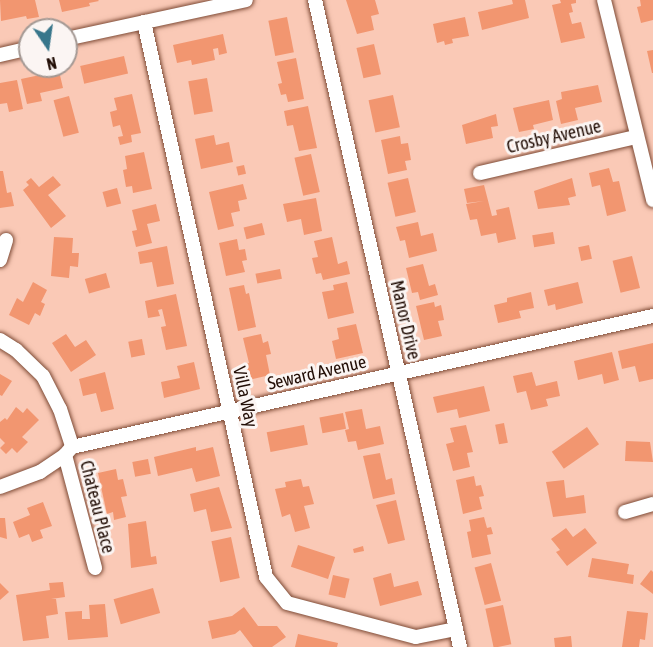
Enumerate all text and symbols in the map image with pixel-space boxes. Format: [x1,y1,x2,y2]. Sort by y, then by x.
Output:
north arrow [18,18,78,78]
text: N [45,54,58,73]
street label: Crosby Avenue [505,116,603,158]
street label: Manor Drive [385,278,425,362]
street label: Seward Avenue [266,351,368,395]
street label: Villa Way [228,365,262,429]
street label: Chateau Place [75,458,119,556]

